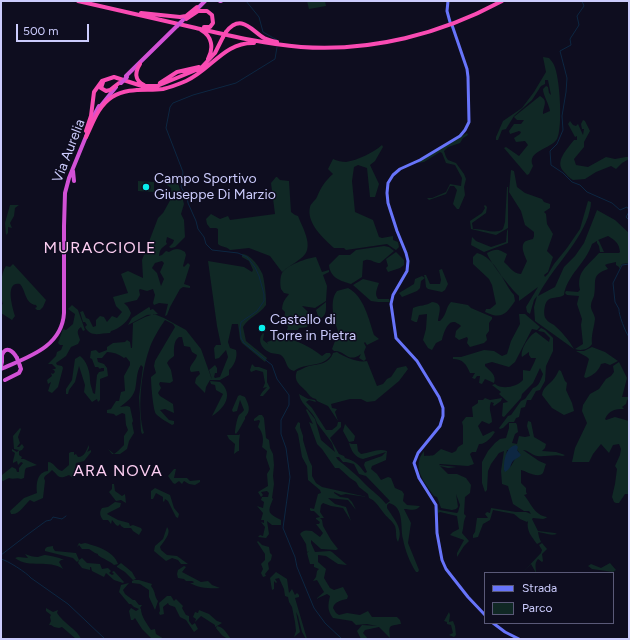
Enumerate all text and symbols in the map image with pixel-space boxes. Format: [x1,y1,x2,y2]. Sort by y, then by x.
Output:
scale bar [18,16,91,42]
text: 500 m [23,24,58,38]
street label: Via Aurelia [49,117,89,185]
place label: Campo Sportivo Giuseppe Di Marzio [154,171,276,204]
marker: Campo Sportivo Giuseppe Di Marzio [141,182,151,192]
district label: MURACCIOLE [44,238,156,258]
place label: Castello di Torre in Pietra [270,312,356,344]
marker: Castello di Torre in Pietra [257,323,267,333]
district label: ARA NOVA [73,461,163,481]
legend [484,572,614,624]
text: Strada [522,581,557,595]
text: Parco [522,601,552,615]

